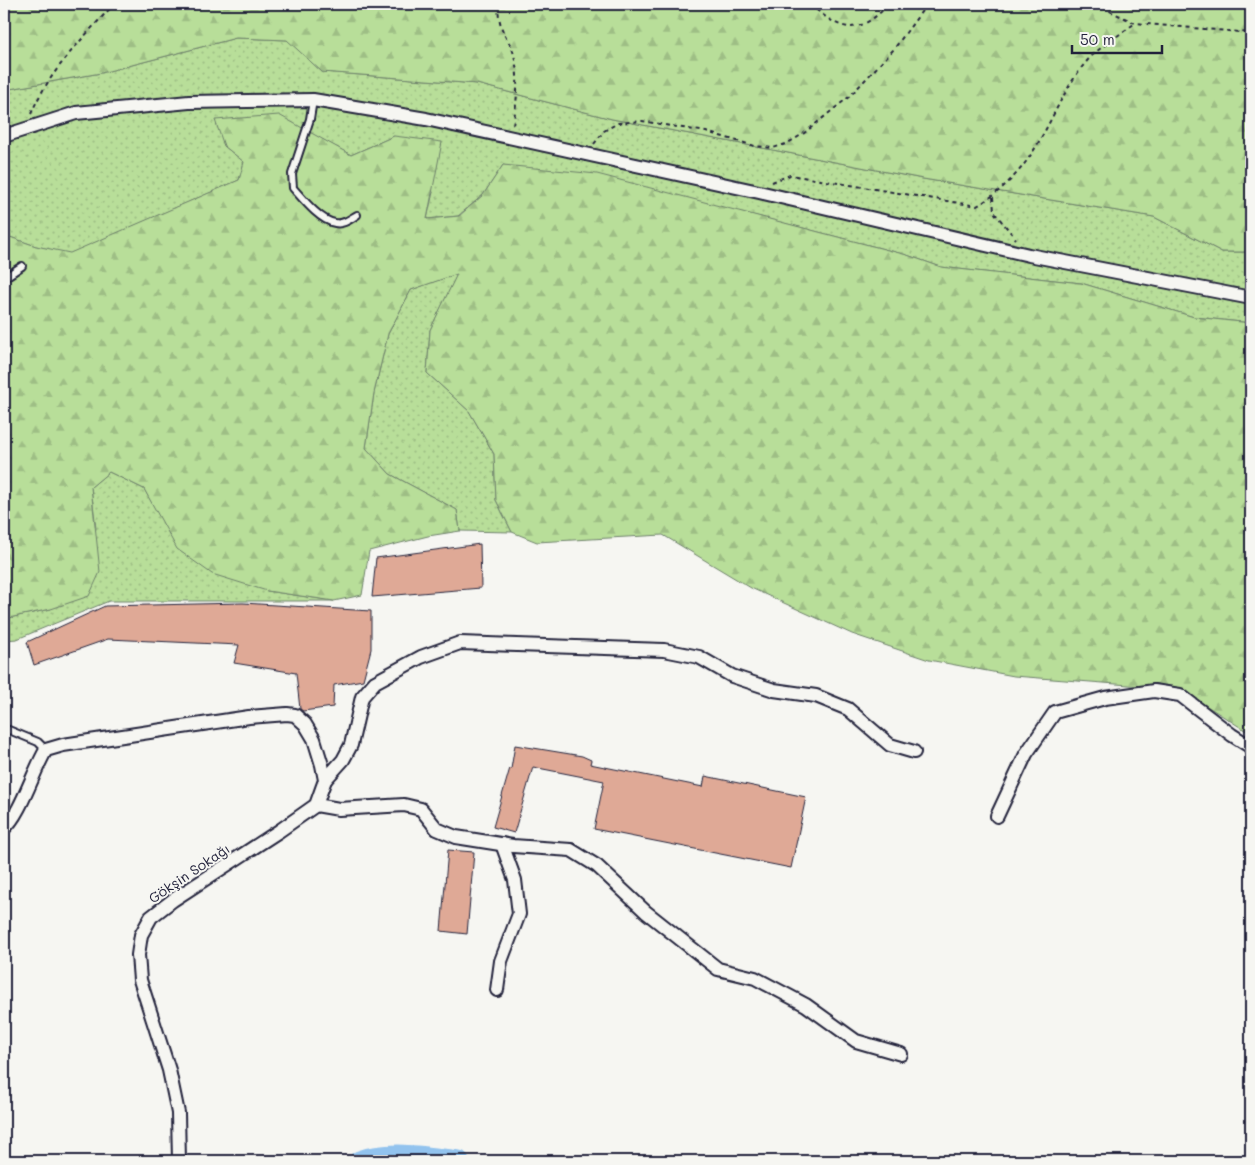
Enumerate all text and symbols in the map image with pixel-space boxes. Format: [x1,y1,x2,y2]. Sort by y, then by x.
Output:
scale bar [1072,22,1162,54]
text: 50 m [1080,29,1115,49]
street label: Gökşin Sokağı [145,839,233,907]

